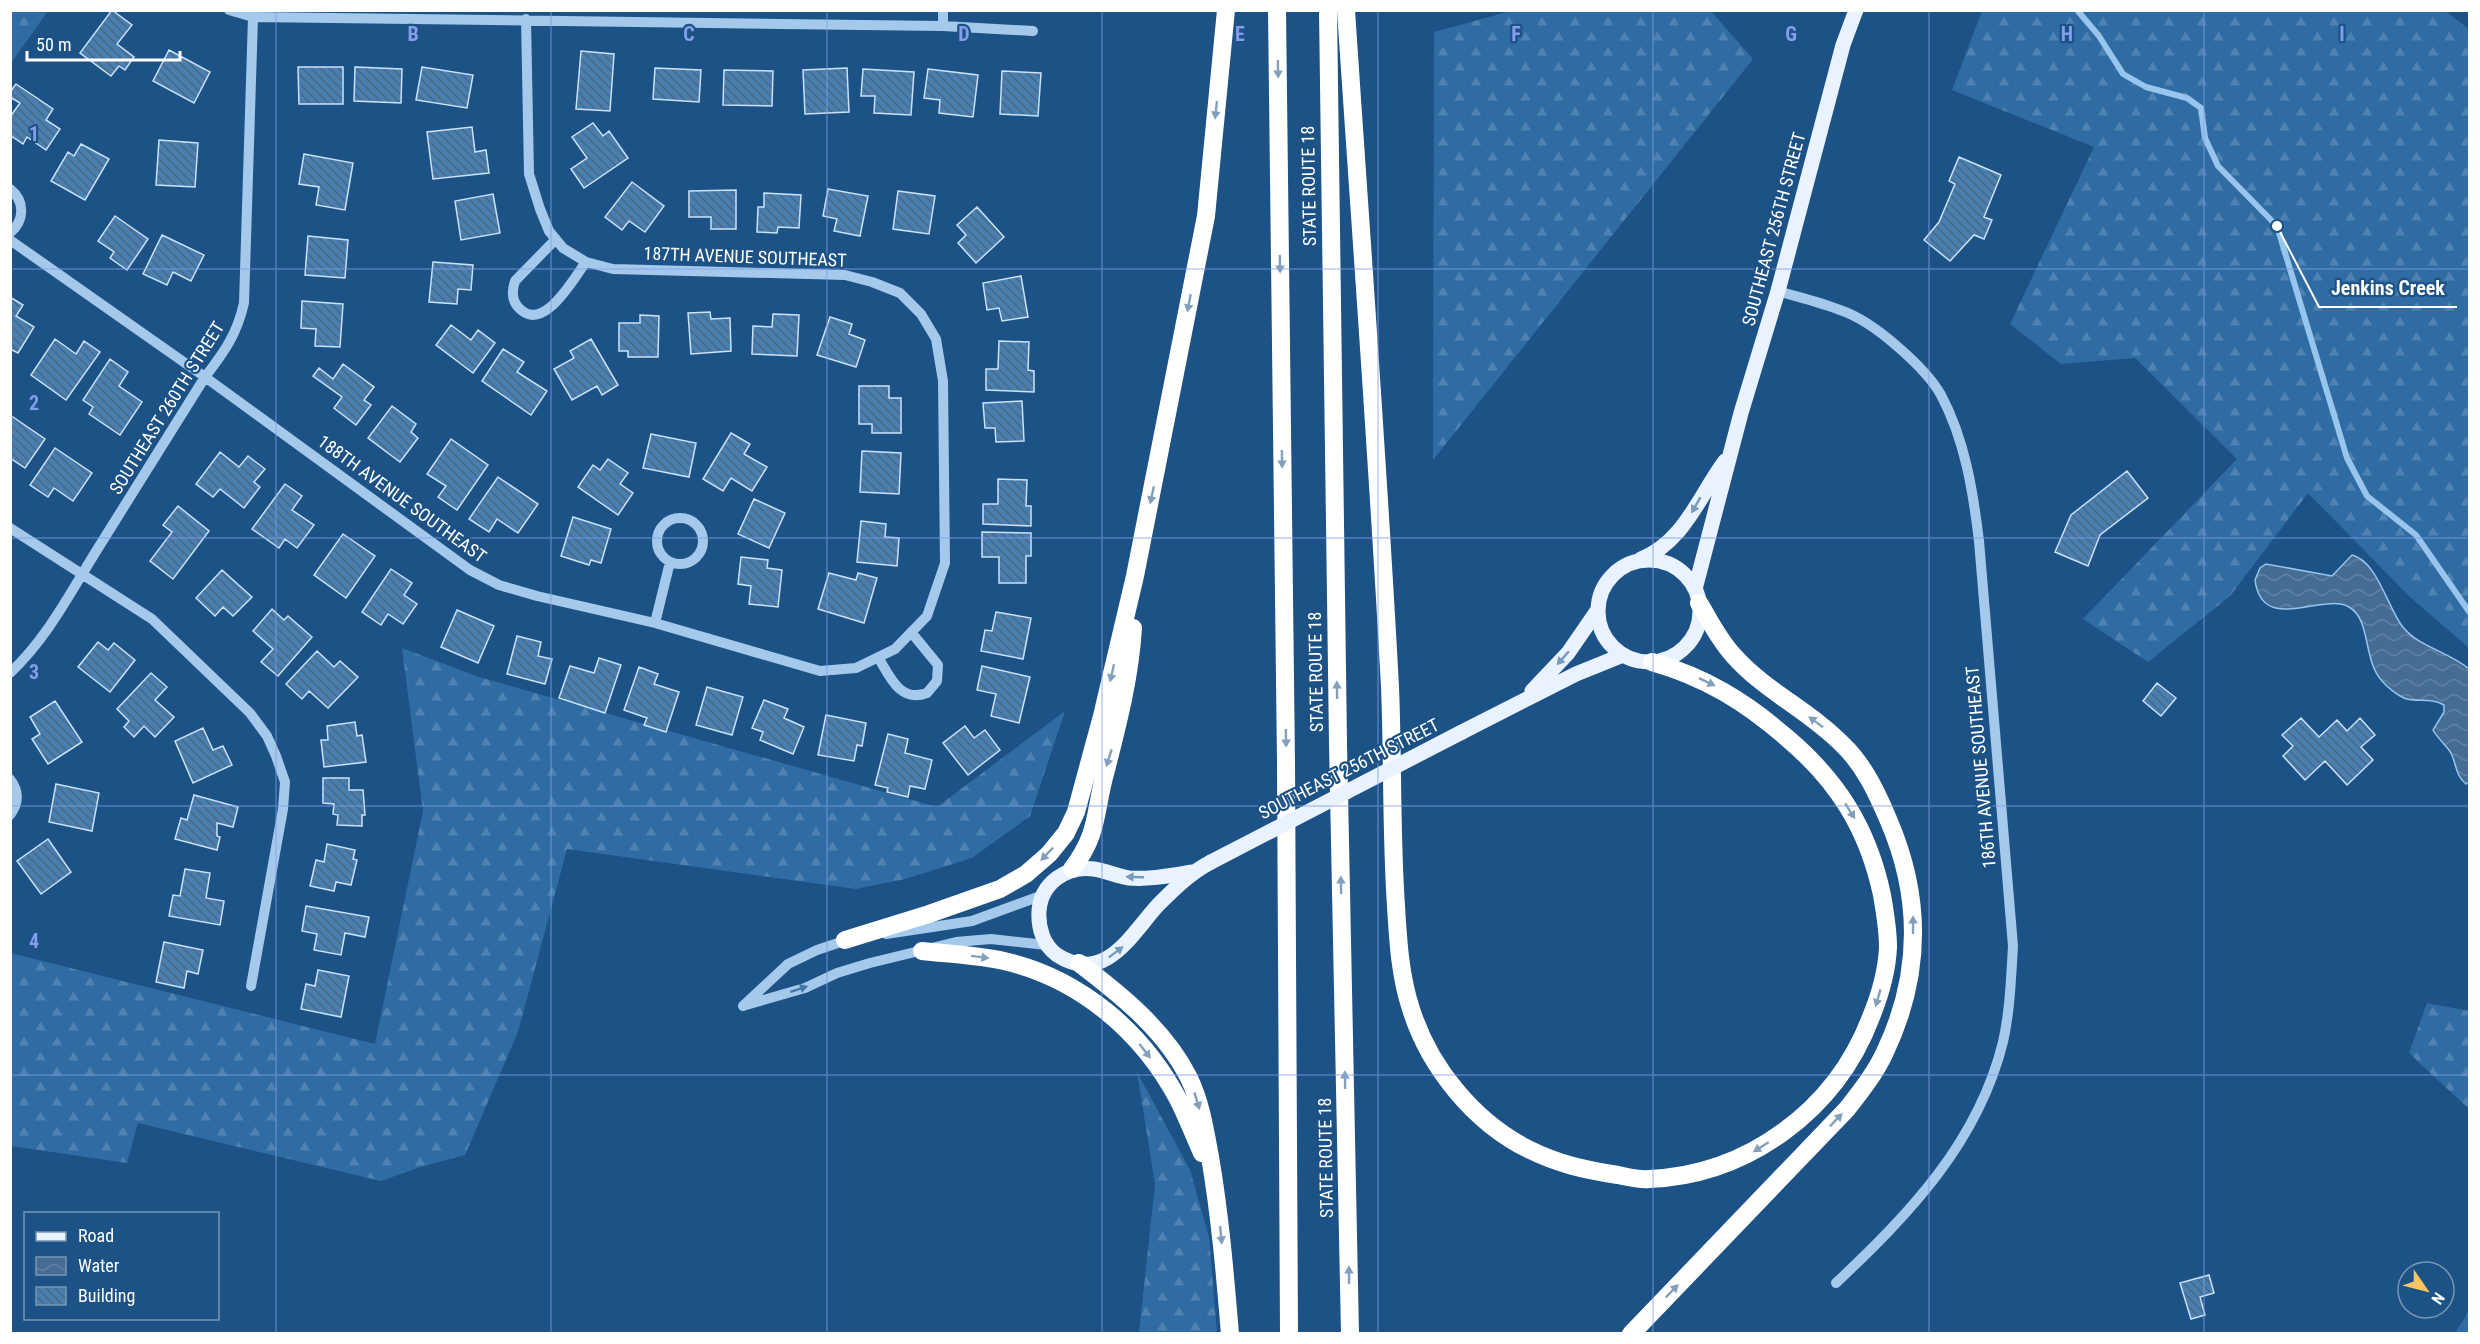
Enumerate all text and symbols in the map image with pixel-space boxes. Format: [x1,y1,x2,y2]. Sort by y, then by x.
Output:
text: B [407,22,419,46]
text: C [683,22,695,46]
text: D [958,22,970,46]
text: E [1235,22,1245,46]
text: F [1511,22,1521,46]
text: G [1785,22,1797,46]
text: H [2061,22,2073,46]
text: I [2339,22,2345,46]
scale bar [27,24,180,62]
text: 50 m [36,34,71,55]
one-way arrow [1273,59,1282,78]
one-way arrow [1211,101,1221,120]
text: 1 [29,122,39,146]
street label: STATE ROUTE 18 [1297,126,1320,246]
street label: SOUTHEAST 256TH STREET [1738,130,1809,328]
street label: 187TH AVENUE SOUTHEAST [643,242,847,271]
one-way arrow [1275,254,1285,273]
callout: Jenkins Creek [2319,269,2457,307]
text: Jenkins Creek [2331,276,2445,300]
one-way arrow [1184,294,1193,313]
street label: SOUTHEAST 260TH STREET [105,318,228,498]
text: 2 [29,391,39,415]
street label: 188TH AVENUE SOUTHEAST [314,430,491,567]
one-way arrow [1277,449,1287,468]
one-way arrow [1147,486,1156,505]
one-way arrow [1691,497,1701,514]
street label: STATE ROUTE 18 [1304,612,1327,732]
one-way arrow [1557,650,1570,665]
text: 3 [29,660,39,684]
one-way arrow [1107,664,1117,683]
street label: 186TH AVENUE SOUTHEAST [1961,665,2000,869]
one-way arrow [1699,677,1716,686]
one-way arrow [1332,681,1342,700]
street label: SOUTHEAST 256TH STREET [1255,714,1442,823]
one-way arrow [1808,715,1824,728]
one-way arrow [1281,728,1291,747]
one-way arrow [1104,749,1113,767]
one-way arrow [1845,802,1856,819]
one-way arrow [1041,847,1055,861]
one-way arrow [1125,872,1144,882]
one-way arrow [1336,876,1345,895]
one-way arrow [1908,915,1918,934]
text: 4 [29,929,39,953]
one-way arrow [1108,947,1123,959]
one-way arrow [971,953,990,962]
one-way arrow [790,984,808,993]
one-way arrow [1873,989,1882,1007]
one-way arrow [1139,1043,1152,1059]
one-way arrow [1340,1071,1350,1090]
one-way arrow [1193,1092,1202,1110]
street label: STATE ROUTE 18 [1314,1098,1337,1218]
one-way arrow [1828,1114,1842,1128]
one-way arrow [1753,1142,1769,1153]
legend [24,1212,219,1320]
text: Road [78,1225,114,1246]
one-way arrow [1216,1225,1226,1244]
text: Water [78,1255,120,1276]
north arrow [2396,1260,2456,1320]
one-way arrow [1344,1266,1354,1285]
one-way arrow [1664,1284,1678,1298]
text: Building [78,1285,135,1306]
text: N [2427,1289,2448,1308]

